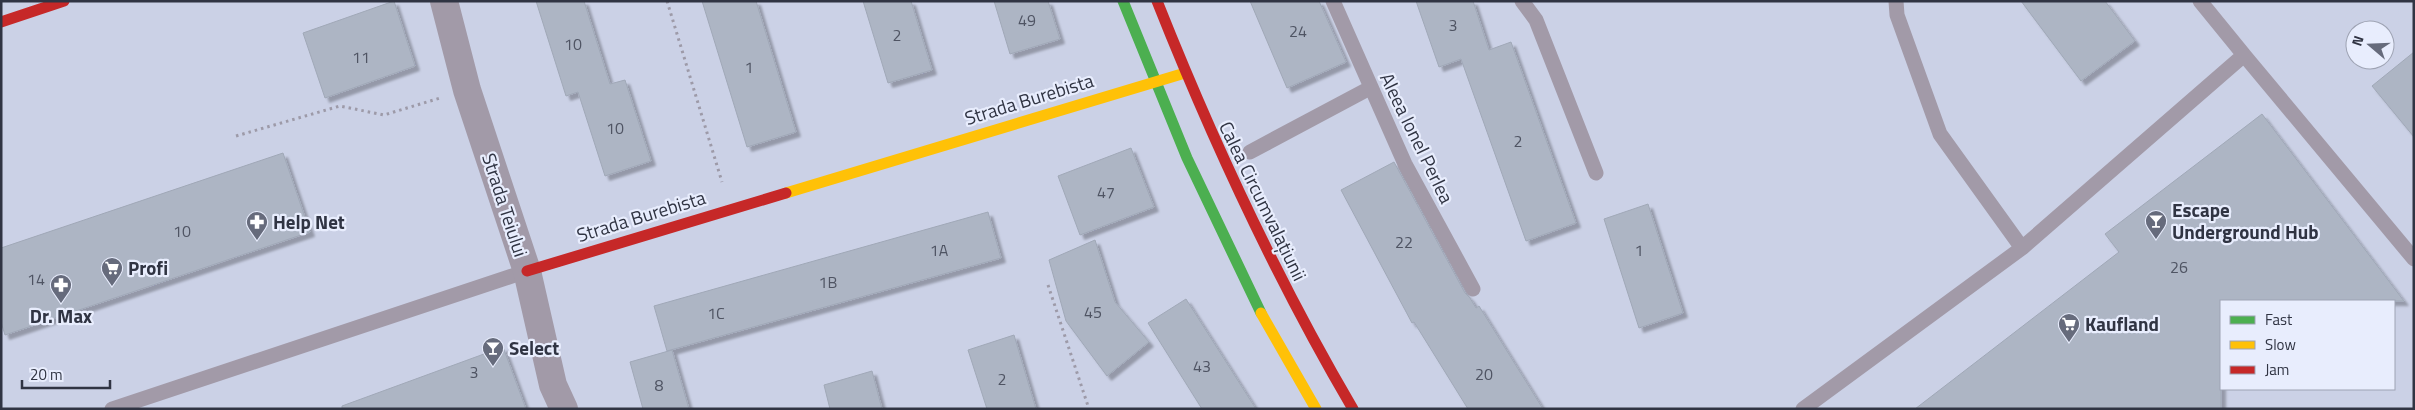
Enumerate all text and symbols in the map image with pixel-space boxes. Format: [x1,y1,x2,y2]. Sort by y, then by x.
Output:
house number: 49 [1018,8,1036,32]
house number: 3 [1449,13,1457,37]
house number: 24 [1289,19,1307,43]
north arrow [2345,20,2395,70]
house number: 2 [893,23,901,47]
house number: 10 [564,32,582,56]
text: N [2346,33,2369,49]
house number: 11 [352,45,370,69]
house number: 1 [745,55,753,79]
street label: Strada Burebista [961,65,1097,132]
street label: Aleea Ionel Perlea [1373,67,1462,209]
house number: 10 [606,116,624,140]
street label: Calea Circumvalațiunii [1212,116,1315,286]
house number: 2 [1514,129,1522,153]
street label: Strada Teiului [475,149,536,260]
house number: 47 [1097,180,1115,204]
street label: Strada Burebista [573,182,709,249]
place label: Escape Underground Hub [2172,195,2319,246]
place label: Help Net [273,207,345,236]
bar icon: Escape Underground Hub [2144,209,2168,240]
pharmacy icon: Help Net [245,210,269,241]
house number: 10 [173,219,191,243]
house number: 22 [1395,230,1413,254]
house number: 1A [930,238,949,262]
house number: 1 [1635,238,1643,262]
place label: Profi [128,253,168,282]
house number: 26 [2170,255,2188,279]
supermarket icon: Profi [100,256,124,287]
house number: 14 [27,267,45,291]
house number: 1B [819,270,838,294]
pharmacy icon: Dr. Max [49,273,73,304]
house number: 45 [1084,300,1102,324]
legend [2220,300,2395,390]
place label: Dr. Max [30,301,92,330]
house number: 1C [707,301,725,325]
text: Fast [2265,308,2293,331]
place label: Kaufland [2085,309,2159,338]
supermarket icon: Kaufland [2057,312,2081,343]
place label: Select [509,333,559,362]
text: Slow [2265,333,2296,356]
bar icon: Select [481,336,505,367]
house number: 43 [1193,354,1211,378]
scale bar [22,358,110,390]
text: Jam [2265,358,2289,381]
house number: 3 [470,360,478,384]
house number: 20 [1475,362,1493,386]
text: 20 m [30,363,63,386]
house number: 2 [998,367,1006,391]
house number: 8 [655,373,664,397]

